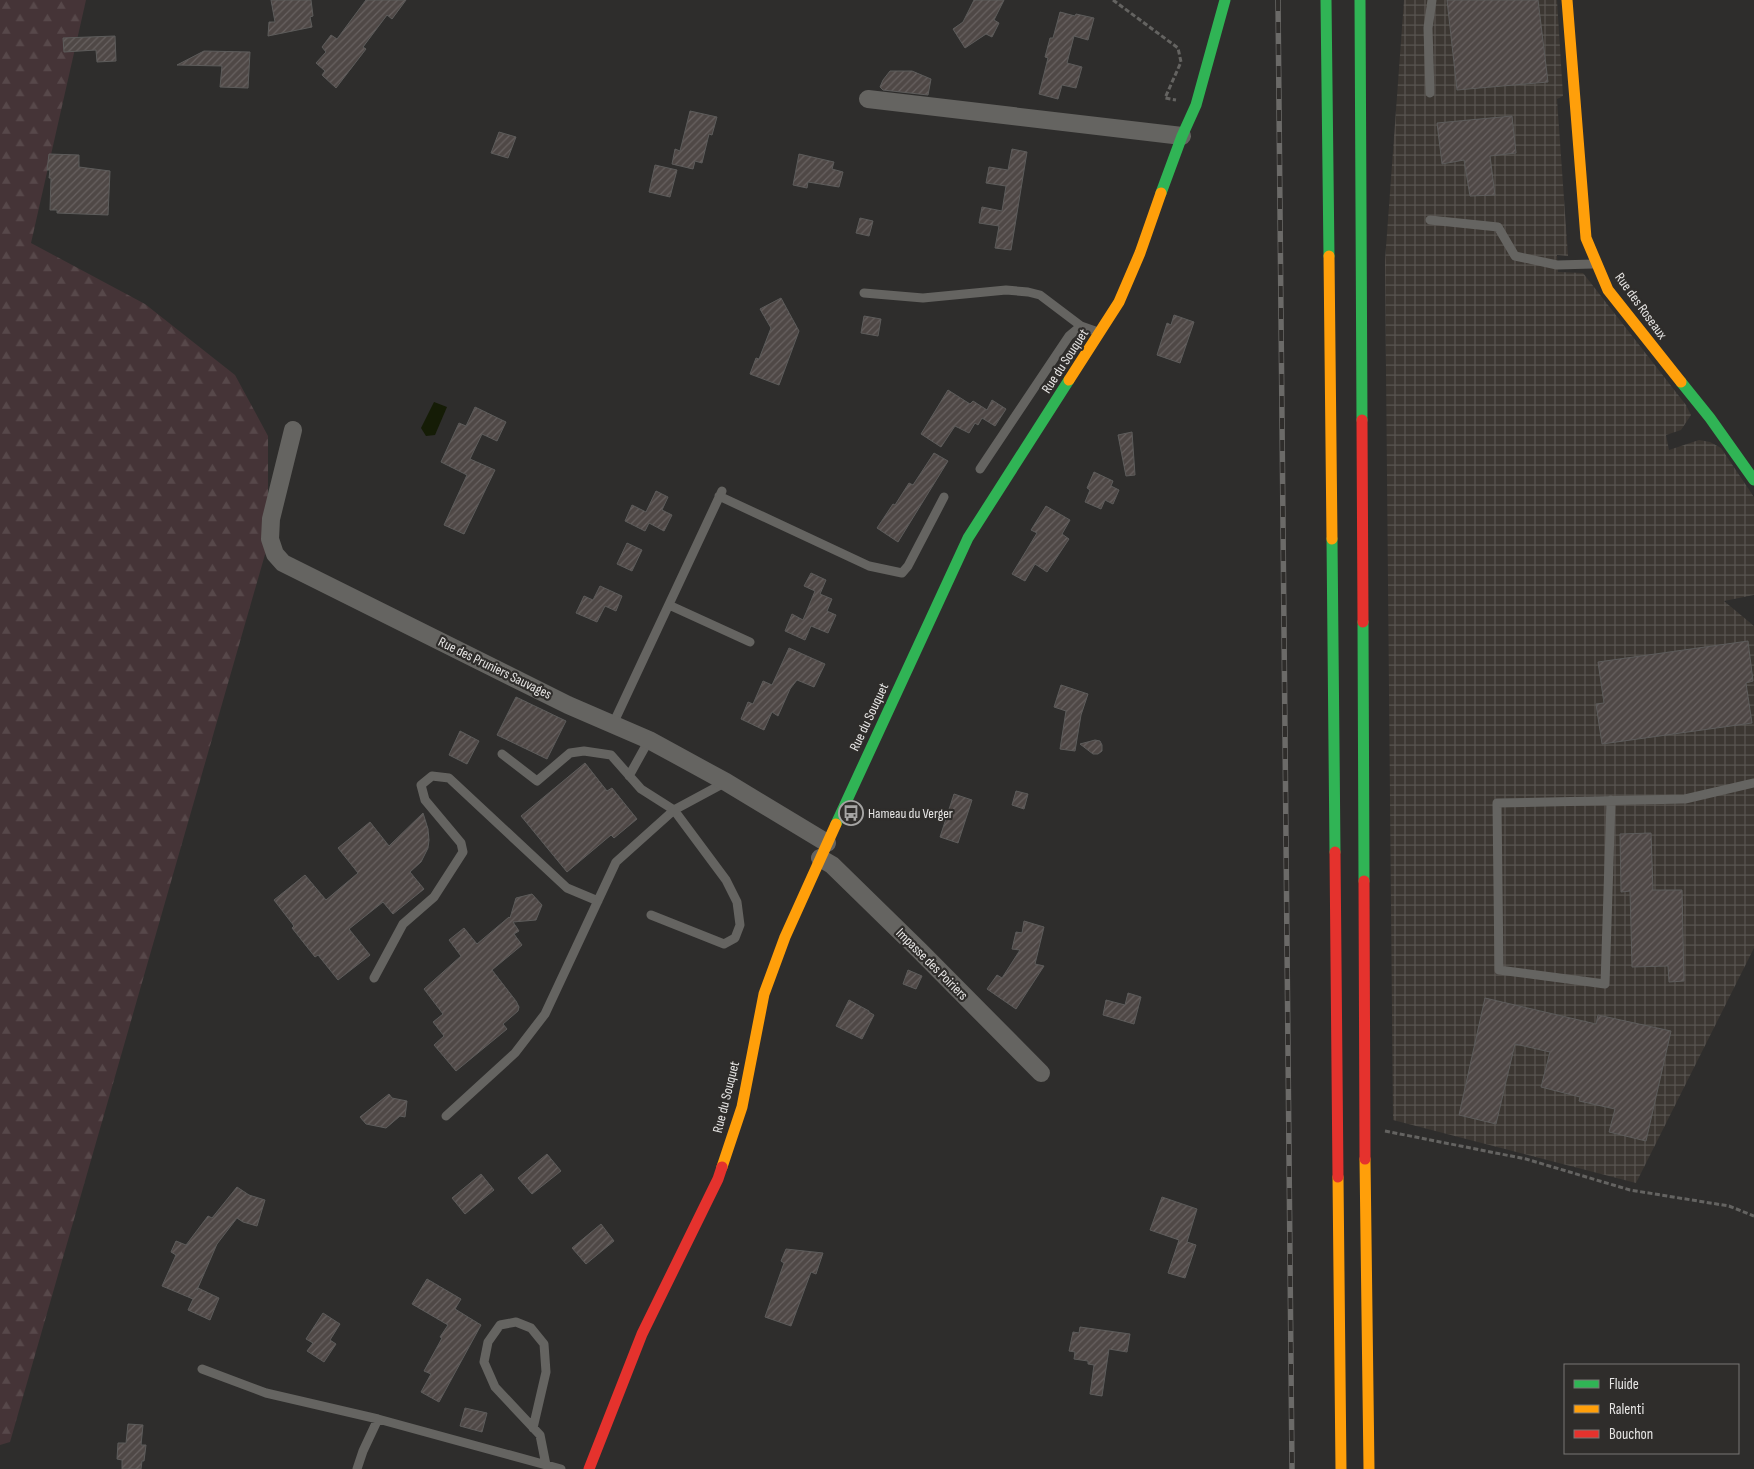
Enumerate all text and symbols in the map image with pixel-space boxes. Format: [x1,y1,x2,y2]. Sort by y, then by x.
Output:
street label: Rue des Roseaux [1611,269,1671,343]
street label: Rue du Souquet [1038,326,1092,396]
street label: Rue des Pruniers Sauvages [436,633,554,703]
street label: Rue du Souquet [846,680,892,754]
bus stop icon: Hameau du Verger [838,800,864,826]
place label: Hameau du Verger [868,805,953,822]
street label: Impasse des Poiriers [892,924,972,1004]
street label: Rue du Souquet [709,1059,743,1135]
legend [1564,1364,1739,1454]
text: Fluide [1609,1375,1639,1394]
text: Ralenti [1609,1400,1644,1419]
text: Bouchon [1609,1425,1653,1444]

